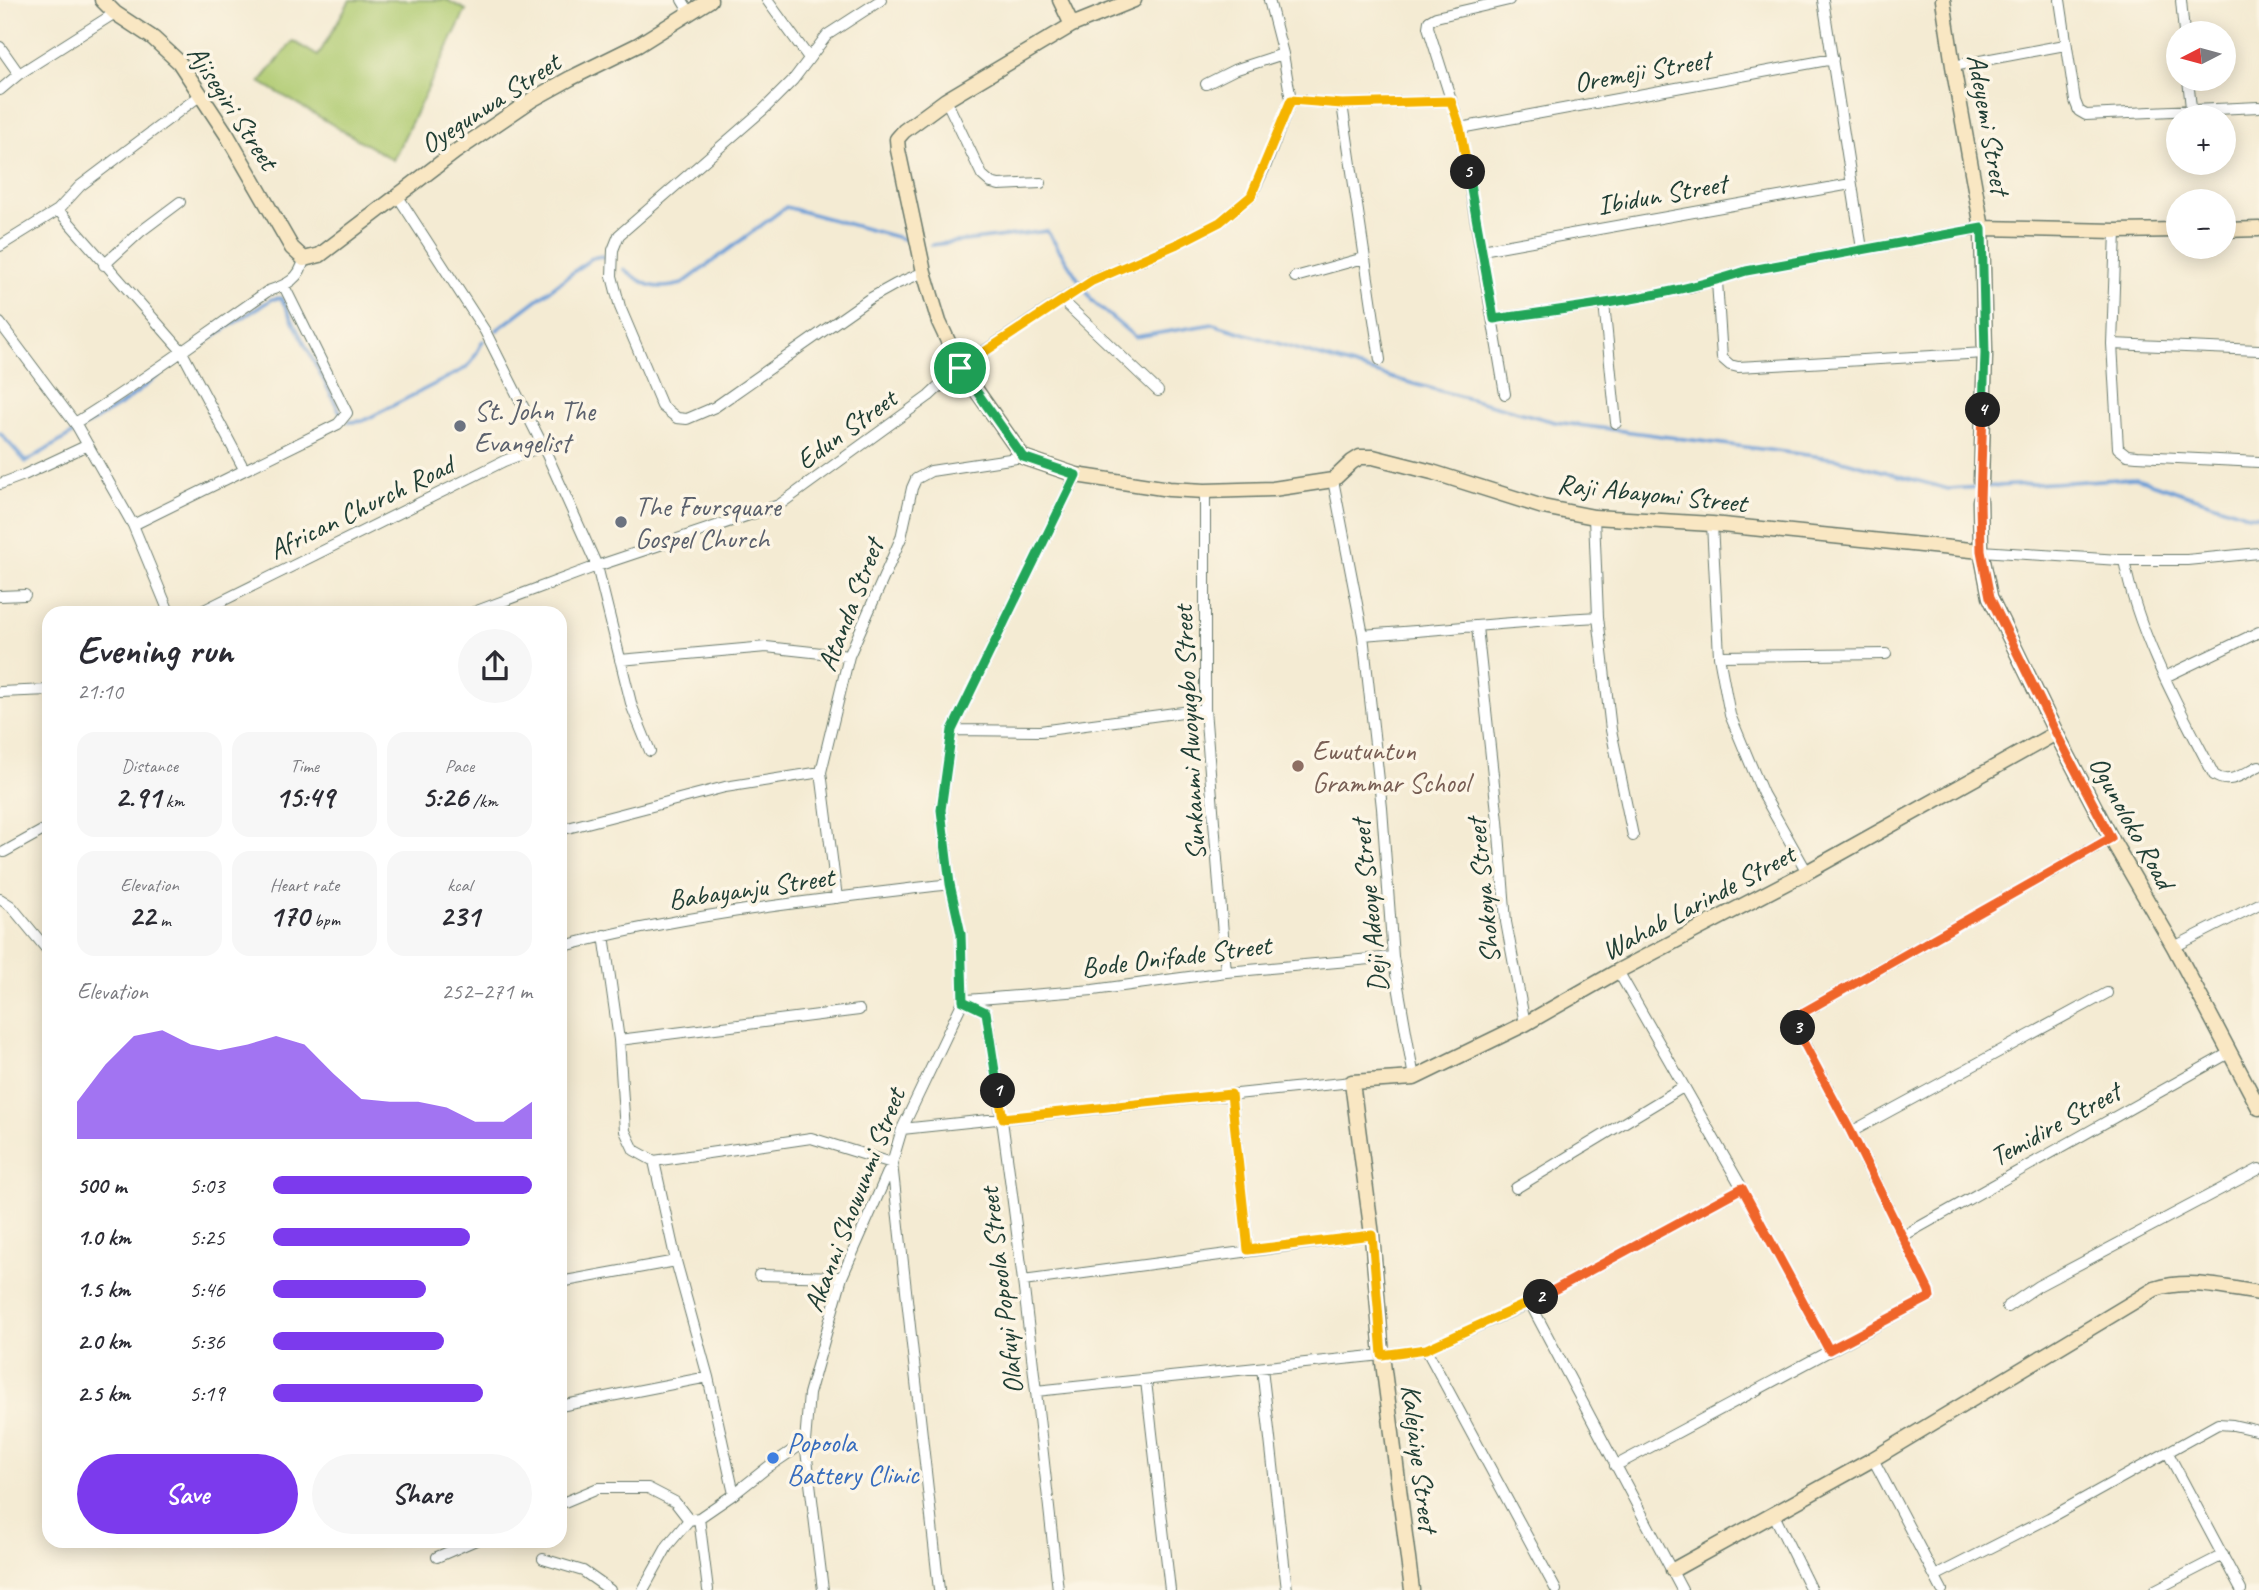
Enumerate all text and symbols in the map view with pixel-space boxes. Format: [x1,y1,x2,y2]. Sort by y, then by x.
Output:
north arrow [2166,21,2236,91]
map controls [2166,21,2236,259]
street label: Ajisegiri Street [180,38,288,178]
street label: Oremeji Street [1571,41,1717,100]
street label: Oyegunwa Street [414,43,569,161]
street label: Adeyemi Street [1959,51,2019,200]
button: + [2166,105,2236,175]
pin: 5 [1450,154,1486,190]
text: 5 [1463,159,1472,183]
street label: Ibidun Street [1595,165,1733,223]
button: − [2166,189,2236,259]
pin [930,338,990,398]
icon: arrive [941,349,979,387]
street label: Edun Street [789,379,905,477]
pin: 4 [1966,392,2000,428]
place label: St. John The Evangelist [474,393,597,460]
text: 4 [1978,397,1987,421]
marker: St. John The Evangelist [452,418,468,434]
street label: African Church Road [263,445,463,567]
street label: Raji Abayomi Street [1556,466,1751,521]
place label: The Foursquare Gospel Church [635,489,783,556]
marker: The Foursquare Gospel Church [613,514,629,530]
street label: Atanda Street [809,531,892,676]
street label: Sunkanmi Awoyugbo Street [1165,602,1213,861]
text: Evening run [77,627,233,674]
button: share [458,629,532,703]
text: 21:10 [77,677,123,706]
place label: Ewutuntun Grammar School [1312,733,1475,800]
street label: Ogunoloko Road [2081,750,2185,898]
text: Distance [121,754,178,778]
text: Time [290,754,319,778]
text: Pace [445,754,474,778]
marker: Ewutuntun Grammar School [1290,758,1306,774]
text: 2.91 [115,778,161,816]
text: 15:49 [275,778,334,816]
text: 5:26 [421,778,468,816]
text: km [161,789,184,813]
text: /km [468,789,498,813]
street label: Shokoya Street [1458,813,1508,965]
street label: Deji Adeoye Street [1342,814,1395,994]
street label: Wahab Larinde Street [1595,835,1803,968]
street label: Babayanju Street [666,859,839,917]
text: Elevation [120,873,179,897]
text: Heart rate [270,873,339,897]
text: kcal [447,873,472,897]
text: 22 [128,897,155,935]
text: 170 [269,897,309,935]
text: 231 [439,897,480,935]
text: m [155,908,171,932]
text: bpm [309,908,340,932]
street label: Bode Onifade Street [1079,927,1275,985]
text: Elevation [77,977,148,1006]
text: 252–271 m [441,977,532,1006]
pin: 3 [1780,1010,1815,1046]
text: 3 [1793,1015,1802,1039]
street label: Temidire Street [1984,1072,2129,1174]
pin: 1 [981,1074,1016,1108]
text: 1 [993,1078,1002,1102]
street label: Akanni Showunmi Street [795,1081,914,1317]
text: 500 m [77,1171,126,1200]
text: 5:03 [189,1171,225,1200]
street label: Olafuyi Popoola Street [971,1183,1031,1396]
text: 1.0 km [77,1223,131,1252]
text: 5:25 [189,1223,225,1252]
text: 1.5 km [77,1275,130,1304]
text: 5:46 [189,1275,225,1304]
pin: 2 [1524,1280,1558,1314]
text: 2 [1536,1284,1545,1308]
text: 2.0 km [77,1327,131,1356]
text: 5:36 [189,1327,225,1356]
text: 2.5 km [77,1379,130,1408]
text: 5:19 [189,1379,225,1408]
street label: Kalejaiye Street [1394,1383,1447,1537]
place label: Popoola Battery Clinic [787,1425,921,1492]
marker: Popoola Battery Clinic [765,1450,781,1466]
button: Save [77,1454,298,1534]
button: Share [312,1454,532,1534]

